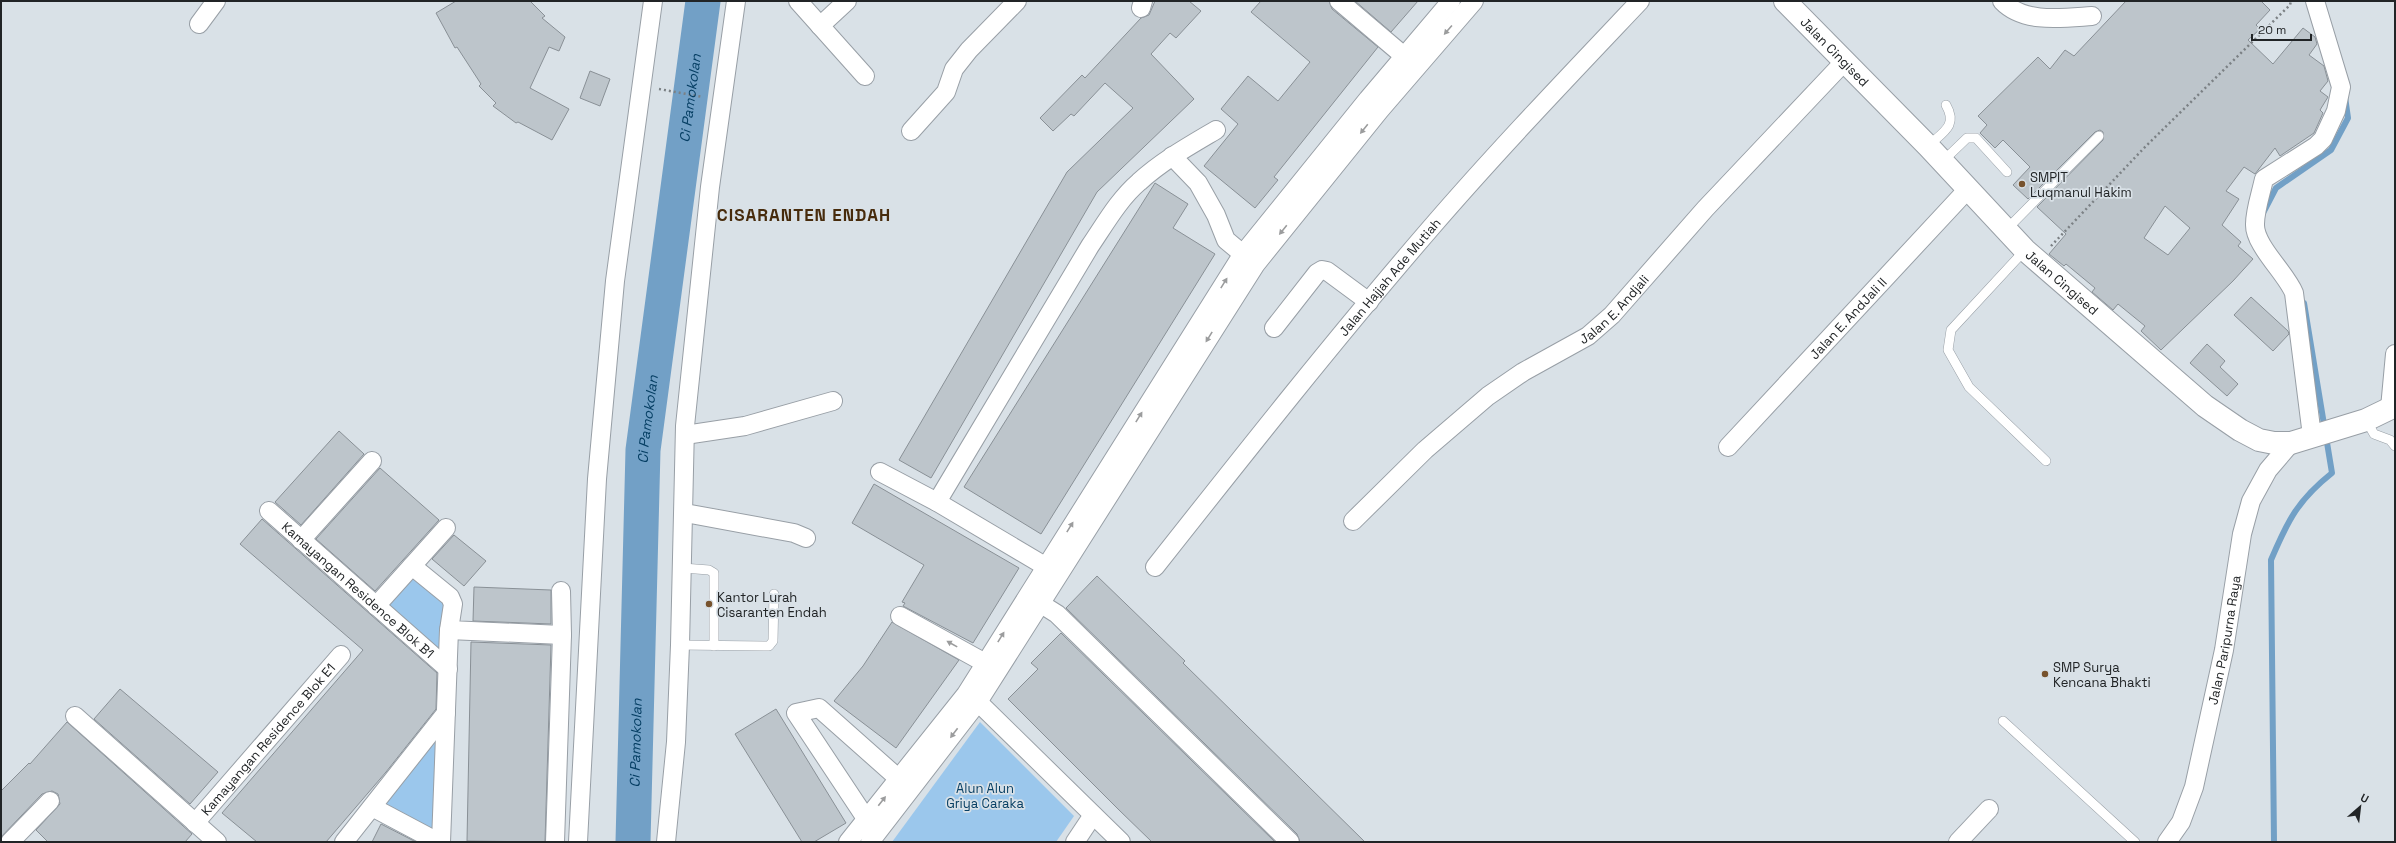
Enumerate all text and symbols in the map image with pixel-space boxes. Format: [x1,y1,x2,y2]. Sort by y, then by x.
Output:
street label: Jalan Cingised [1797,14,1872,90]
scale bar [2252,16,2311,42]
text: 20 m [2258,22,2286,38]
one-way arrow [1444,25,1453,36]
water label: Ci Pamokolan [675,53,705,144]
one-way arrow [1360,124,1368,135]
place label: SMPIT Luqmanul Hakim [2030,169,2132,201]
marker: SMPIT Luqmanul Hakim [2017,179,2027,189]
district label: CISARANTEN ENDAH [717,204,891,226]
street label: Jalan Hajjah Ade Mutiah [1335,215,1445,340]
one-way arrow [1278,225,1287,236]
street label: Jalan Cingised [2022,246,2102,319]
street label: Jalan E. Andjali [1576,271,1653,348]
street label: Jalan E. AndJali II [1806,274,1890,363]
one-way arrow [1220,278,1228,288]
one-way arrow [1205,332,1213,343]
water label: Ci Pamokolan [634,374,662,464]
one-way arrow [1136,411,1143,423]
street label: Kamayangan Residence Blok B1 [278,518,438,662]
one-way arrow [1066,522,1074,532]
street label: Jalan Paripurna Raya [2204,574,2245,706]
place label: Kantor Lurah Cisaranten Endah [717,589,827,621]
marker: Kantor Lurah Cisaranten Endah [704,599,714,609]
one-way arrow [997,632,1005,642]
one-way arrow [946,641,958,648]
place label: SMP Surya Kencana Bhakti [2053,659,2151,691]
street label: Kamayangan Residence Blok E1 [197,660,339,819]
marker: SMP Surya Kencana Bhakti [2040,669,2050,679]
water label: Ci Pamokolan [625,698,646,788]
one-way arrow [950,728,958,739]
park label: Alun Alun Griya Caraka [946,780,1024,812]
north arrow [2340,787,2380,827]
text: U [2358,790,2371,806]
one-way arrow [878,796,886,807]

